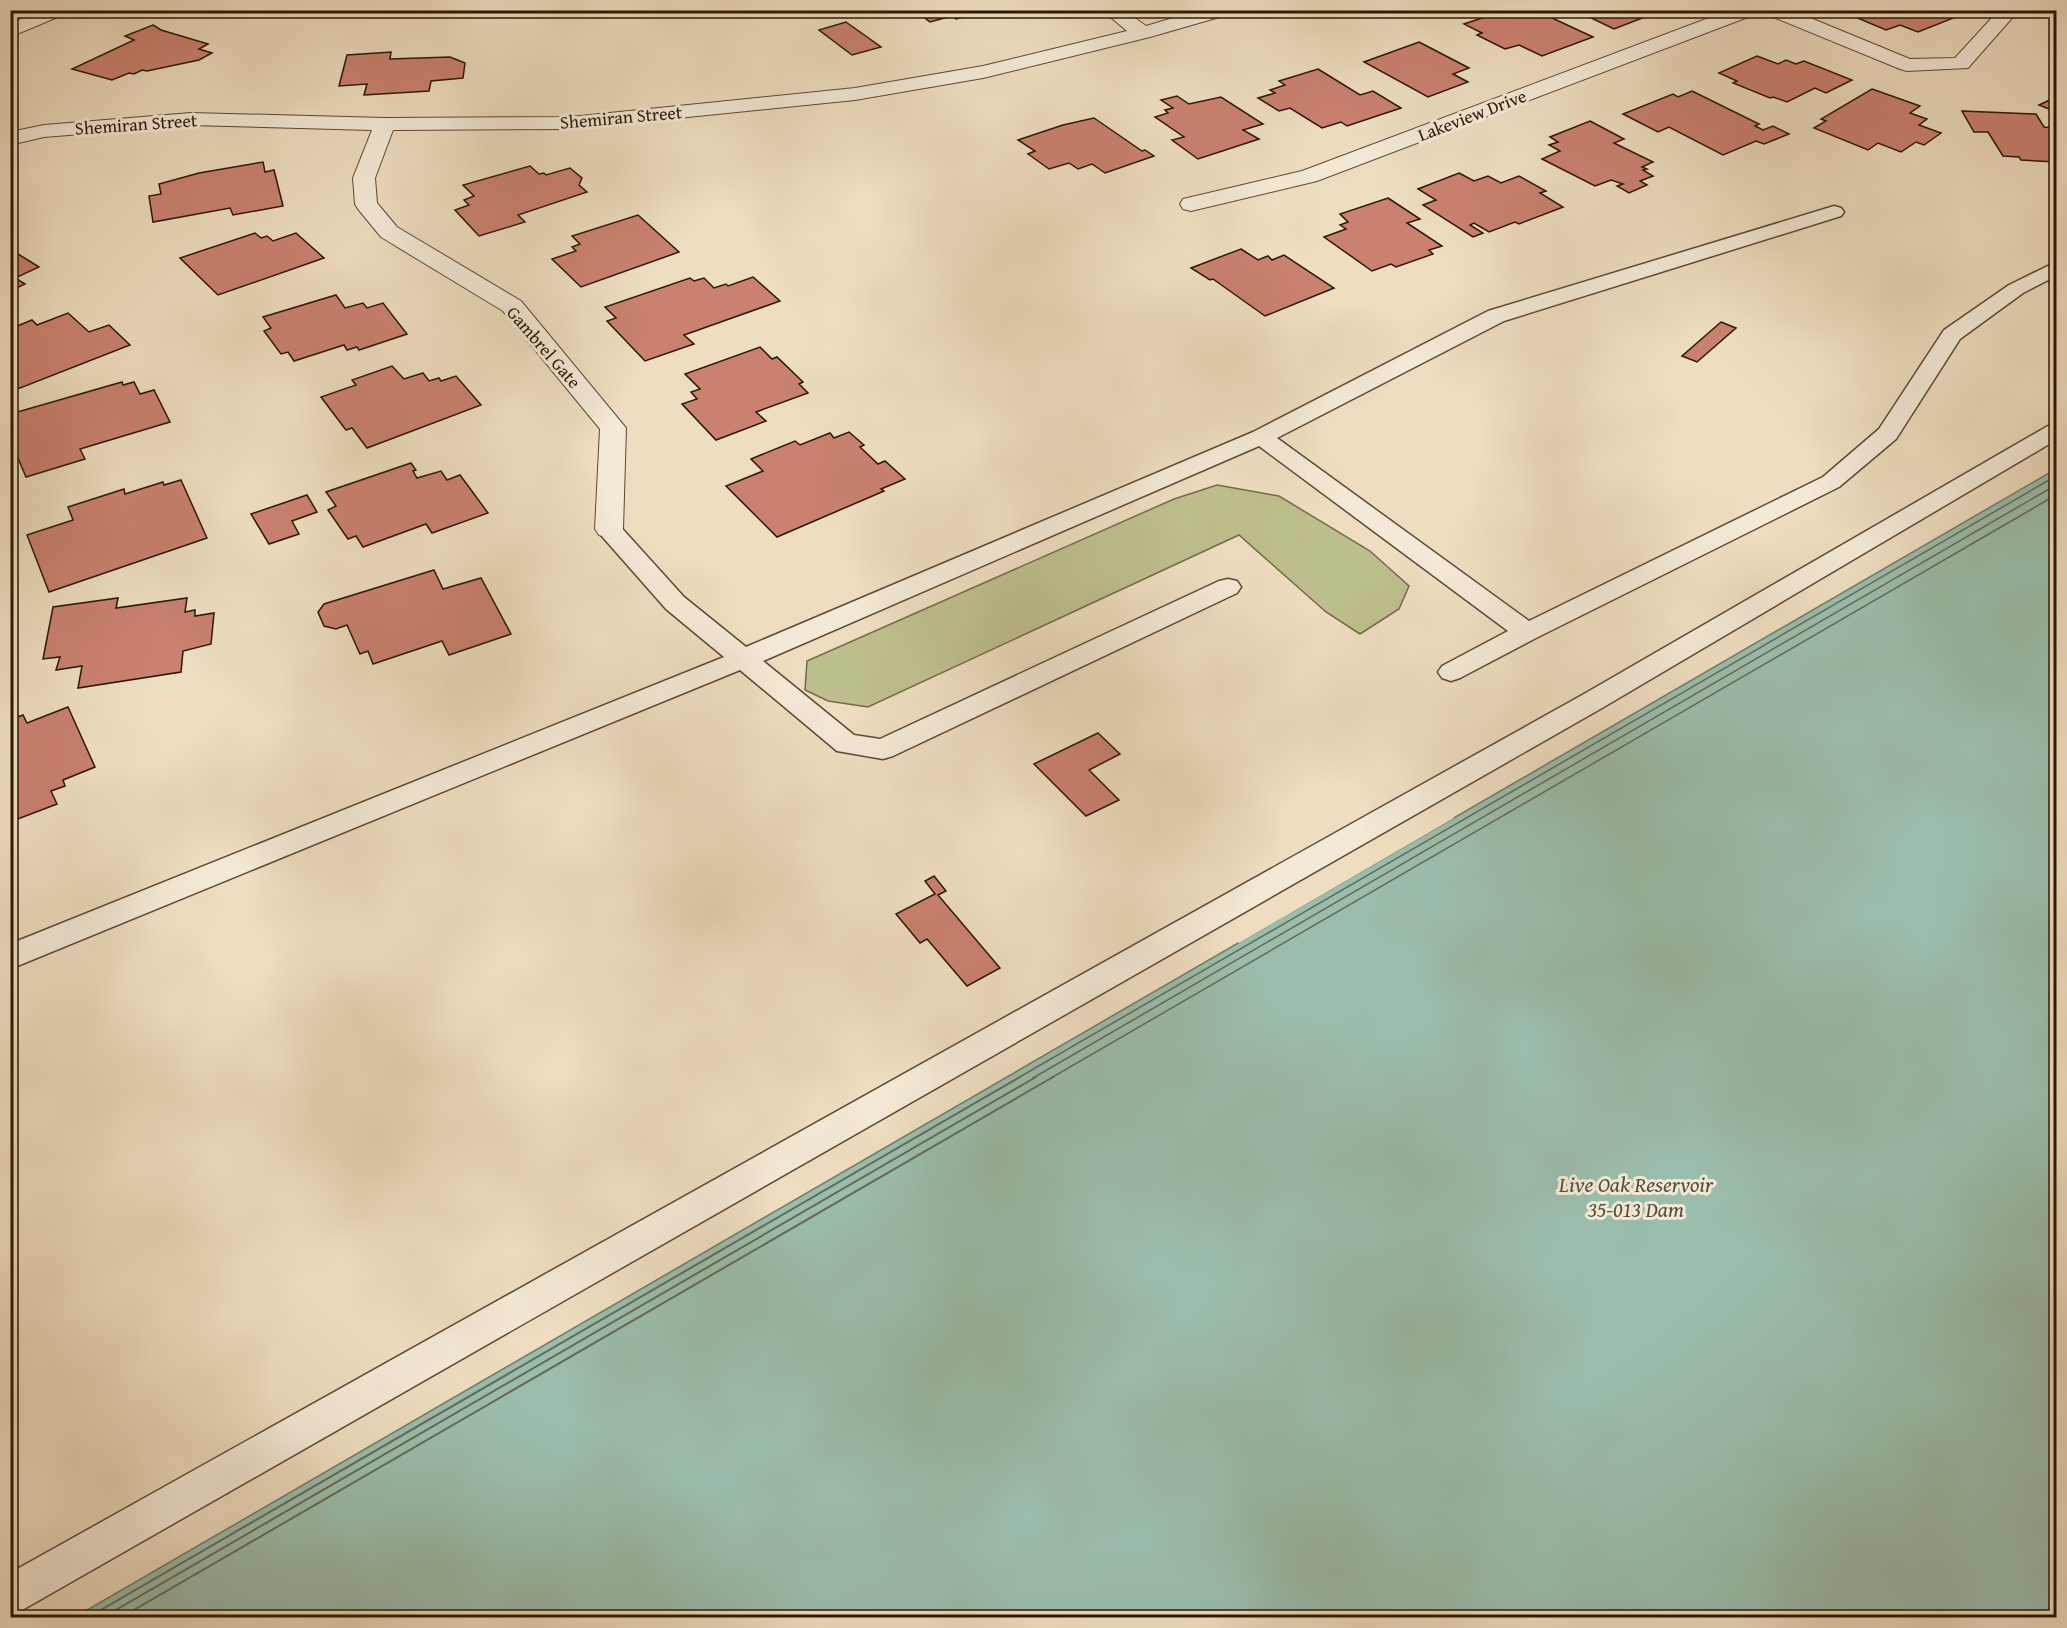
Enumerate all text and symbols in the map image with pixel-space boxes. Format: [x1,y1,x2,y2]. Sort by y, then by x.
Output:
street label: Lakeview Drive [1414,82,1530,148]
street label: Shemiran Street [559,98,684,136]
street label: Shemiran Street [74,106,199,142]
street label: Gambrel Gate [500,300,588,394]
water label: Live Oak Reservoir 35-013 Dam [1558,1168,1714,1225]

